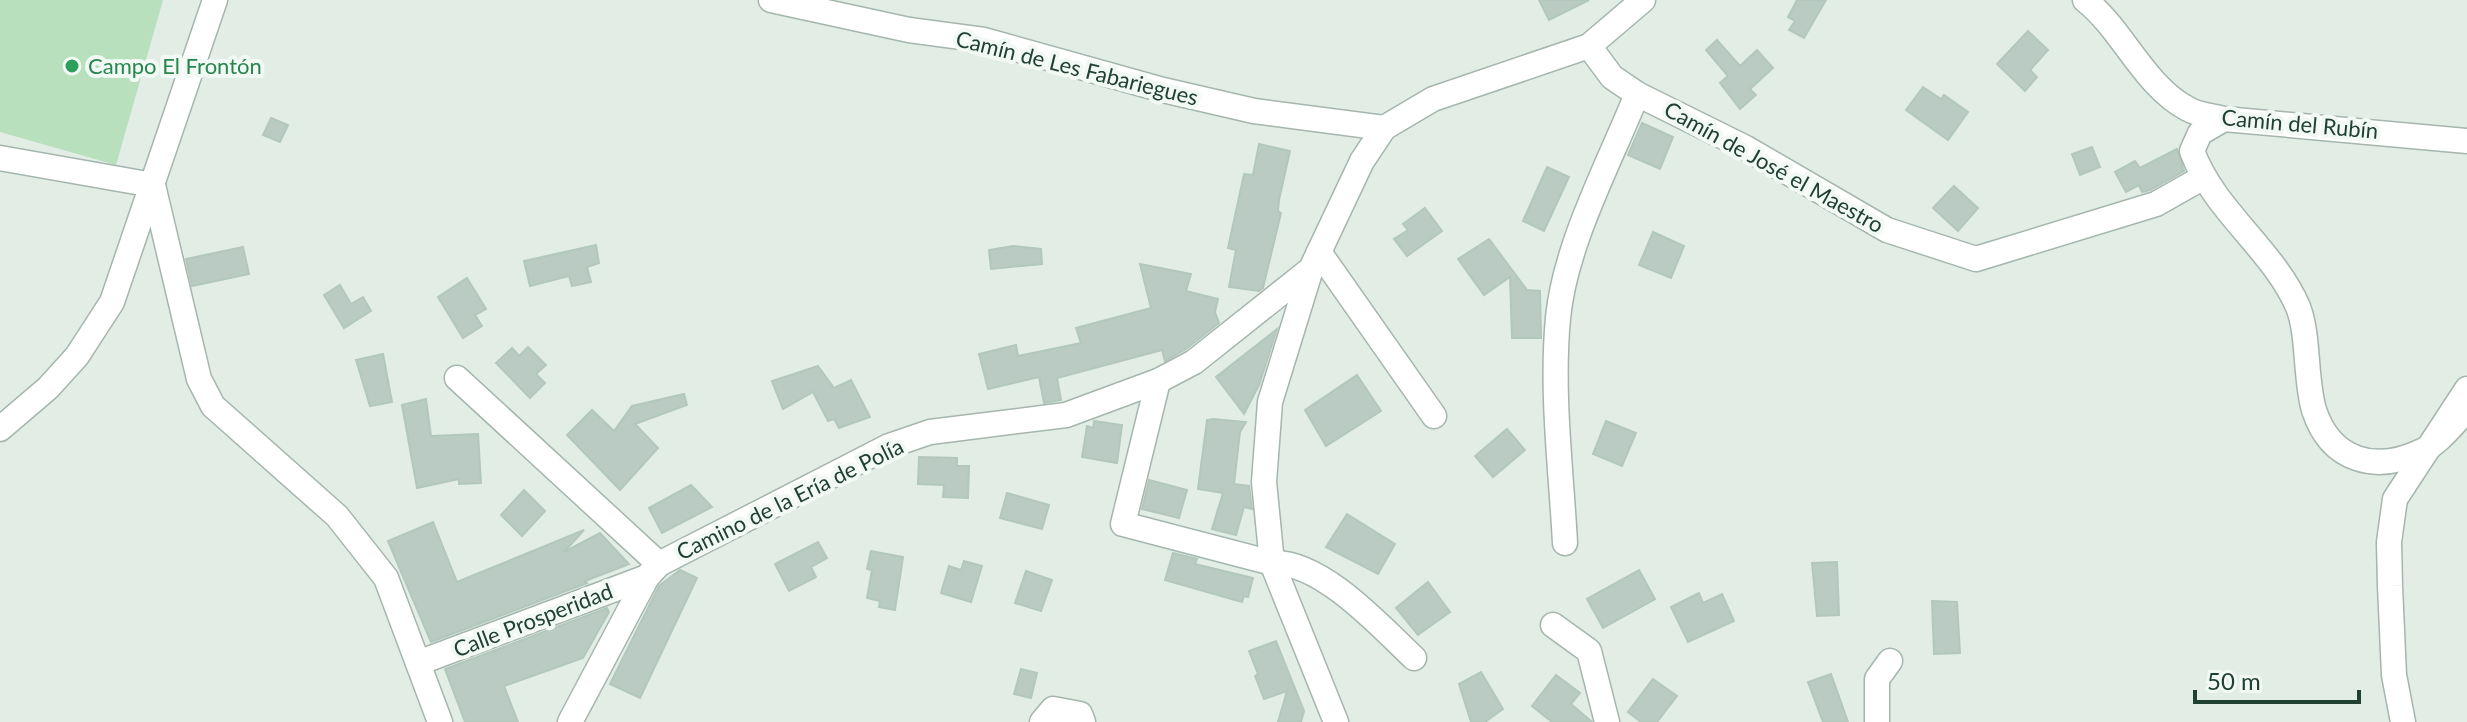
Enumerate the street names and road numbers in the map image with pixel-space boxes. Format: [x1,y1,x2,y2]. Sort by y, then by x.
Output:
street label: Camín de Les Fabariegues [953,24,1201,111]
street label: Camín de José el Maestro [1660,95,1889,238]
street label: Camín del Rubín [2221,103,2379,144]
street label: Camino de la Ería de Polía [672,432,908,565]
street label: Calle Prosperidad [449,577,616,662]

